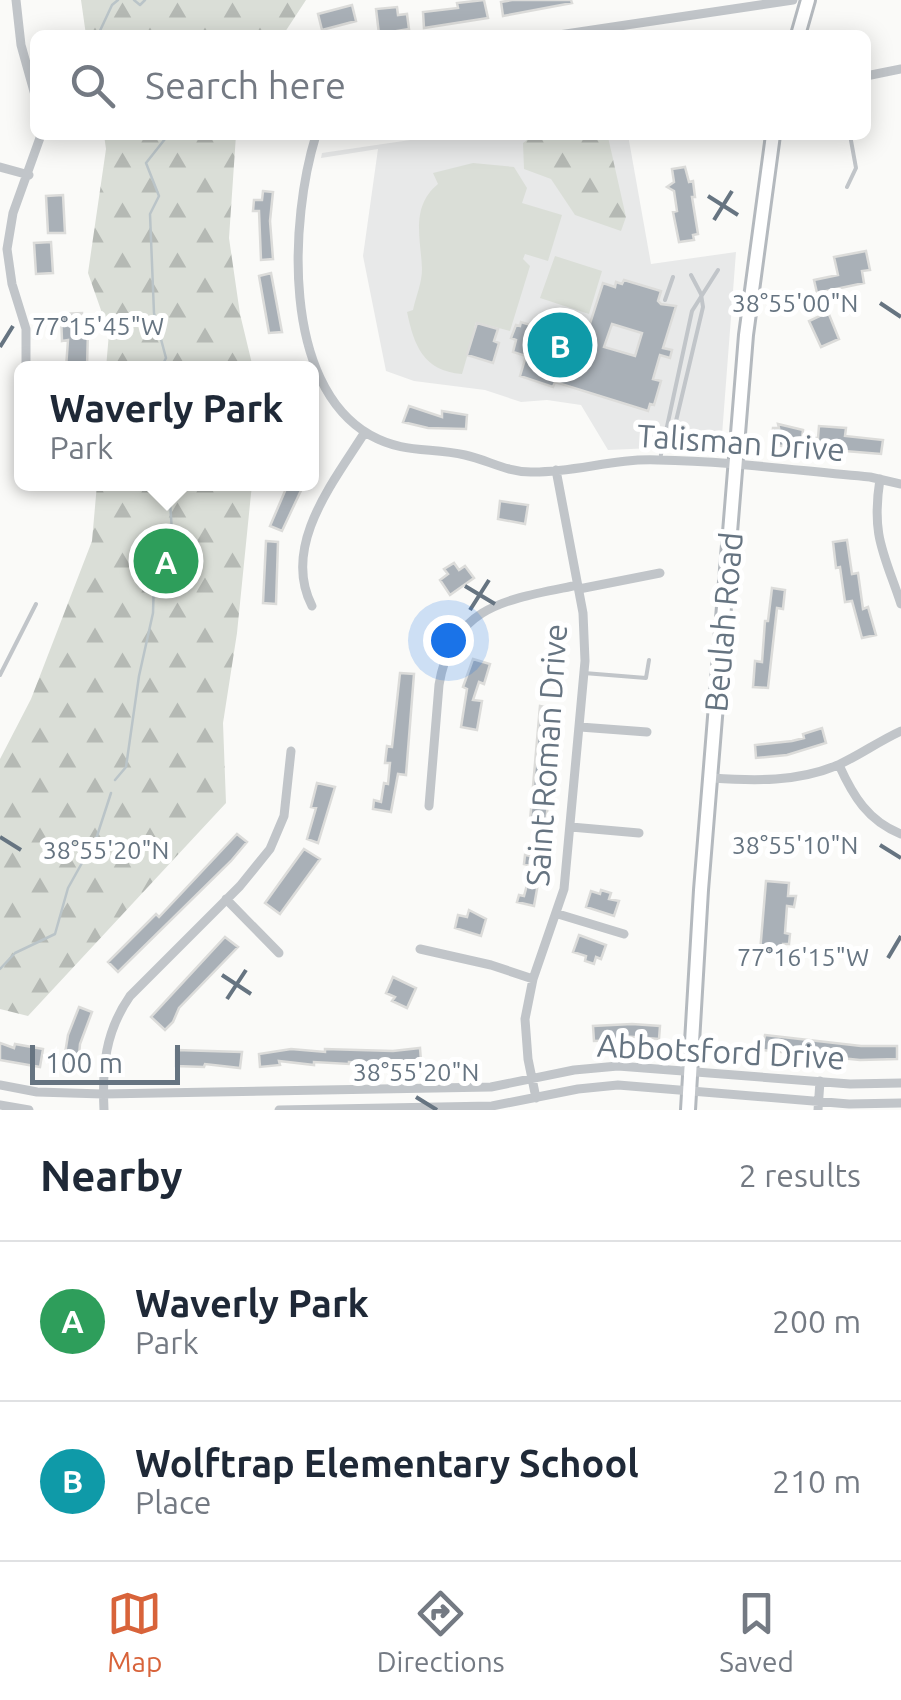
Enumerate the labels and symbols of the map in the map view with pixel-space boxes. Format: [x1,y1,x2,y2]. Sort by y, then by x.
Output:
text: 38°55'00"N [732,289,858,317]
pin: B [528,308,592,382]
text: 77°15'45"W [32,312,164,340]
street label: Talisman Drive [636,417,846,467]
pin: A [134,524,198,598]
street label: Beulah Road [697,530,749,713]
your location [423,615,474,666]
street label: Saint Roman Drive [519,622,573,887]
text: 38°55'10"N [732,831,858,859]
text: 38°55'20"N [43,836,169,864]
text: 77°16'15"W [737,943,869,971]
street label: Abbotsford Drive [596,1027,846,1075]
scale bar [30,1040,180,1084]
text: 38°55'20"N [353,1058,479,1086]

